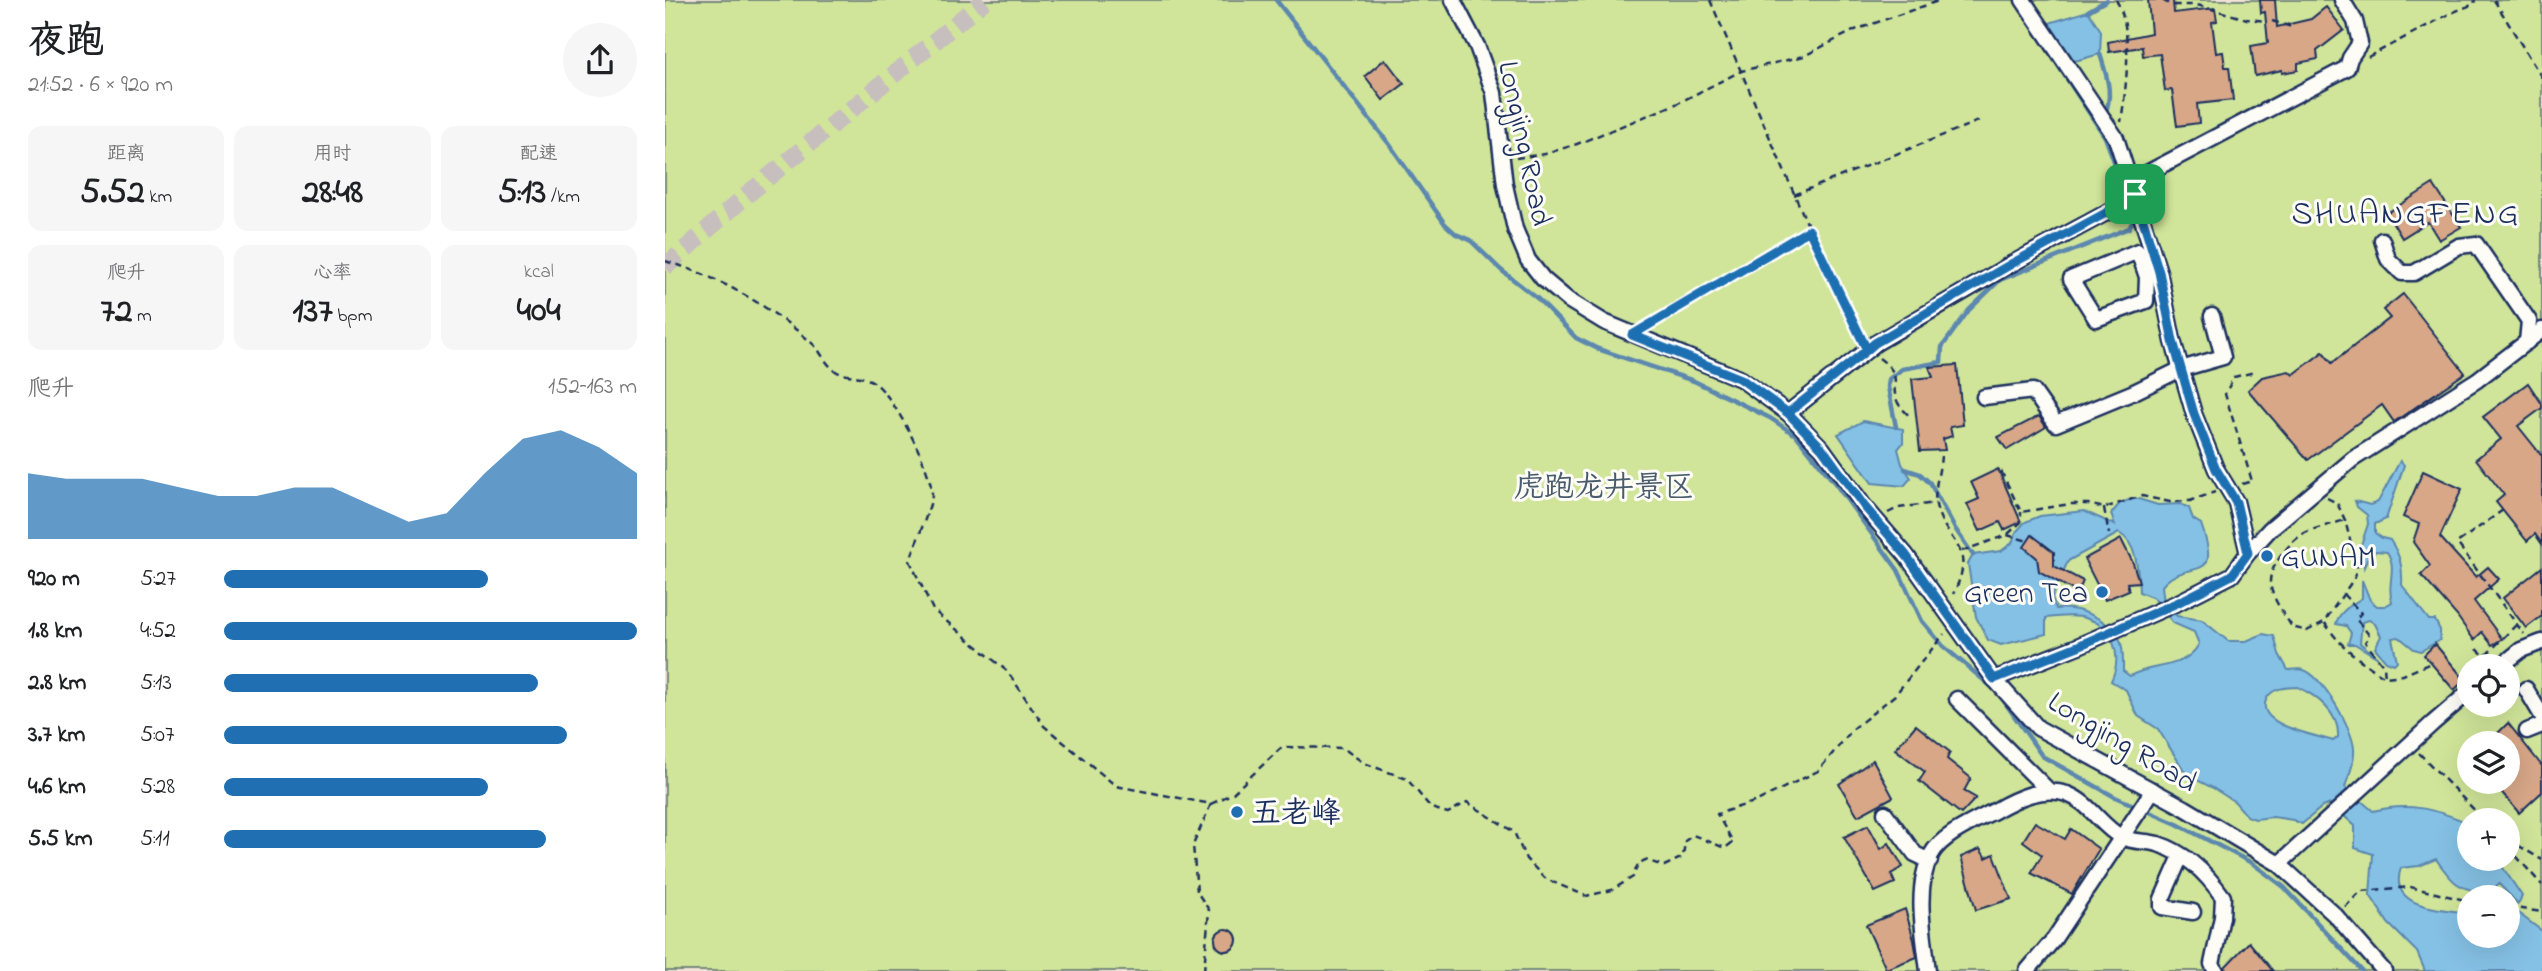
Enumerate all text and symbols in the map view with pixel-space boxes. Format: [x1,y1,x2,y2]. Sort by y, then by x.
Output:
text: 夜跑 [28,15,104,71]
button: share [563,23,637,97]
street label: Longjing Road [1484,57,1562,230]
text: 21:52 · 6 × 920 m [28,69,173,102]
text: 距离 [107,141,145,168]
text: 用时 [313,141,352,168]
text: 配速 [520,141,558,168]
pin [2105,164,2165,224]
text: 5.52 [80,168,145,219]
text: 28:48 [302,168,363,219]
text: 5:13 [498,168,546,219]
icon: arrive [2116,175,2154,213]
text: km [145,184,172,211]
text: /km [546,184,580,211]
district label: SHUANGFENG [2292,191,2520,239]
text: kcal [524,259,554,286]
text: 爬升 [107,260,145,287]
text: 心率 [313,260,352,287]
text: 404 [517,286,561,337]
text: 72 [101,287,132,338]
text: 137 [293,287,333,338]
text: m [132,303,152,330]
text: bpm [333,303,372,330]
text: 152–163 m [548,371,637,404]
text: 爬升 [28,373,74,406]
park label: 虎跑龙井景区 [1514,467,1694,511]
place label: GUNAM [2281,537,2376,581]
marker: GUNAM [2259,548,2275,564]
text: 920 m [28,563,80,596]
text: 5:27 [140,563,176,596]
place label: Green Tea [1964,573,2088,617]
marker: Green Tea [2094,584,2110,600]
text: 1.8 km [28,615,82,648]
text: 4:52 [140,615,176,648]
map controls [2457,654,2520,948]
button: locate [2457,654,2520,717]
text: 2.8 km [28,667,86,700]
text: 5:13 [140,667,172,700]
street label: Longjing Road [2038,682,2205,806]
text: 3.7 km [28,719,85,752]
text: 5:07 [140,719,175,752]
button: layers [2457,731,2520,794]
text: 4.6 km [28,771,86,804]
text: 5:28 [140,771,175,804]
place label: 五老峰 [1251,793,1341,837]
marker: 五老峰 [1229,804,1245,820]
button: + [2457,808,2520,871]
text: 5.5 km [28,823,93,856]
text: 5:11 [140,823,170,856]
button: − [2457,885,2520,948]

